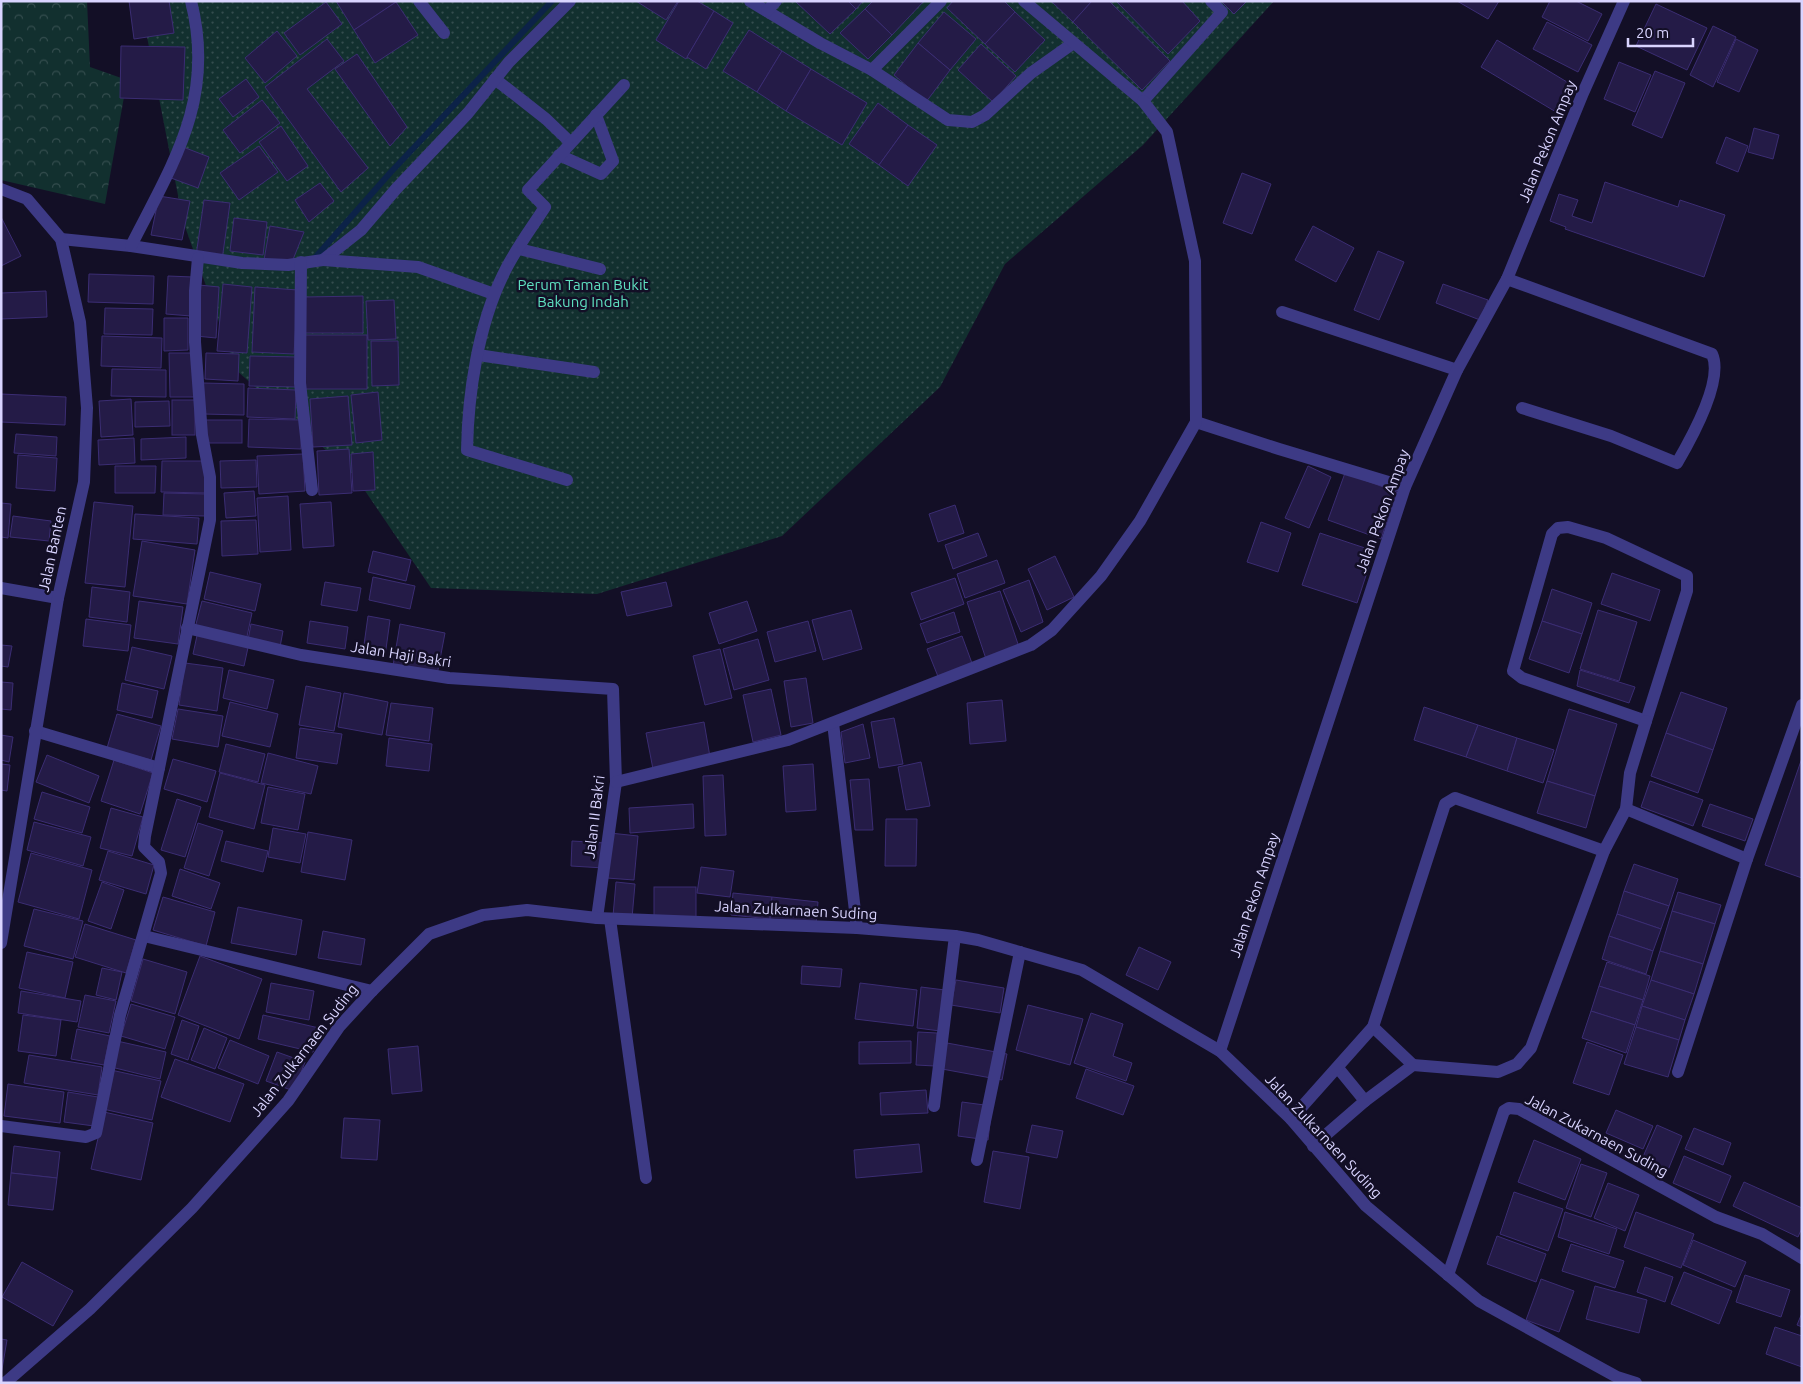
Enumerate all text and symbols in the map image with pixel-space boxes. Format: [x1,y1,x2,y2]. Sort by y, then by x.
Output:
scale bar [1628,15,1693,47]
text: 20 m [1636,24,1669,41]
street label: Jalan Pekon Ampay [1515,77,1579,205]
park label: Perum Taman Bukit Bakung Indah [518,276,649,310]
street label: Jalan Pekon Ampay [1352,447,1412,575]
street label: Jalan Banten [35,505,69,593]
street label: Jalan Haji Bakri [349,638,453,670]
street label: Jalan II Bakri [580,774,608,860]
street label: Jalan Pekon Ampay [1226,830,1282,960]
street label: Jalan Zulkarnaen Suding [714,897,878,923]
street label: Jalan Zulkarnaen Suding [247,980,361,1120]
street label: Jalan Zulkarnaen Suding [1262,1071,1386,1201]
street label: Jalan Zukarnaen Suding [1523,1090,1671,1180]

